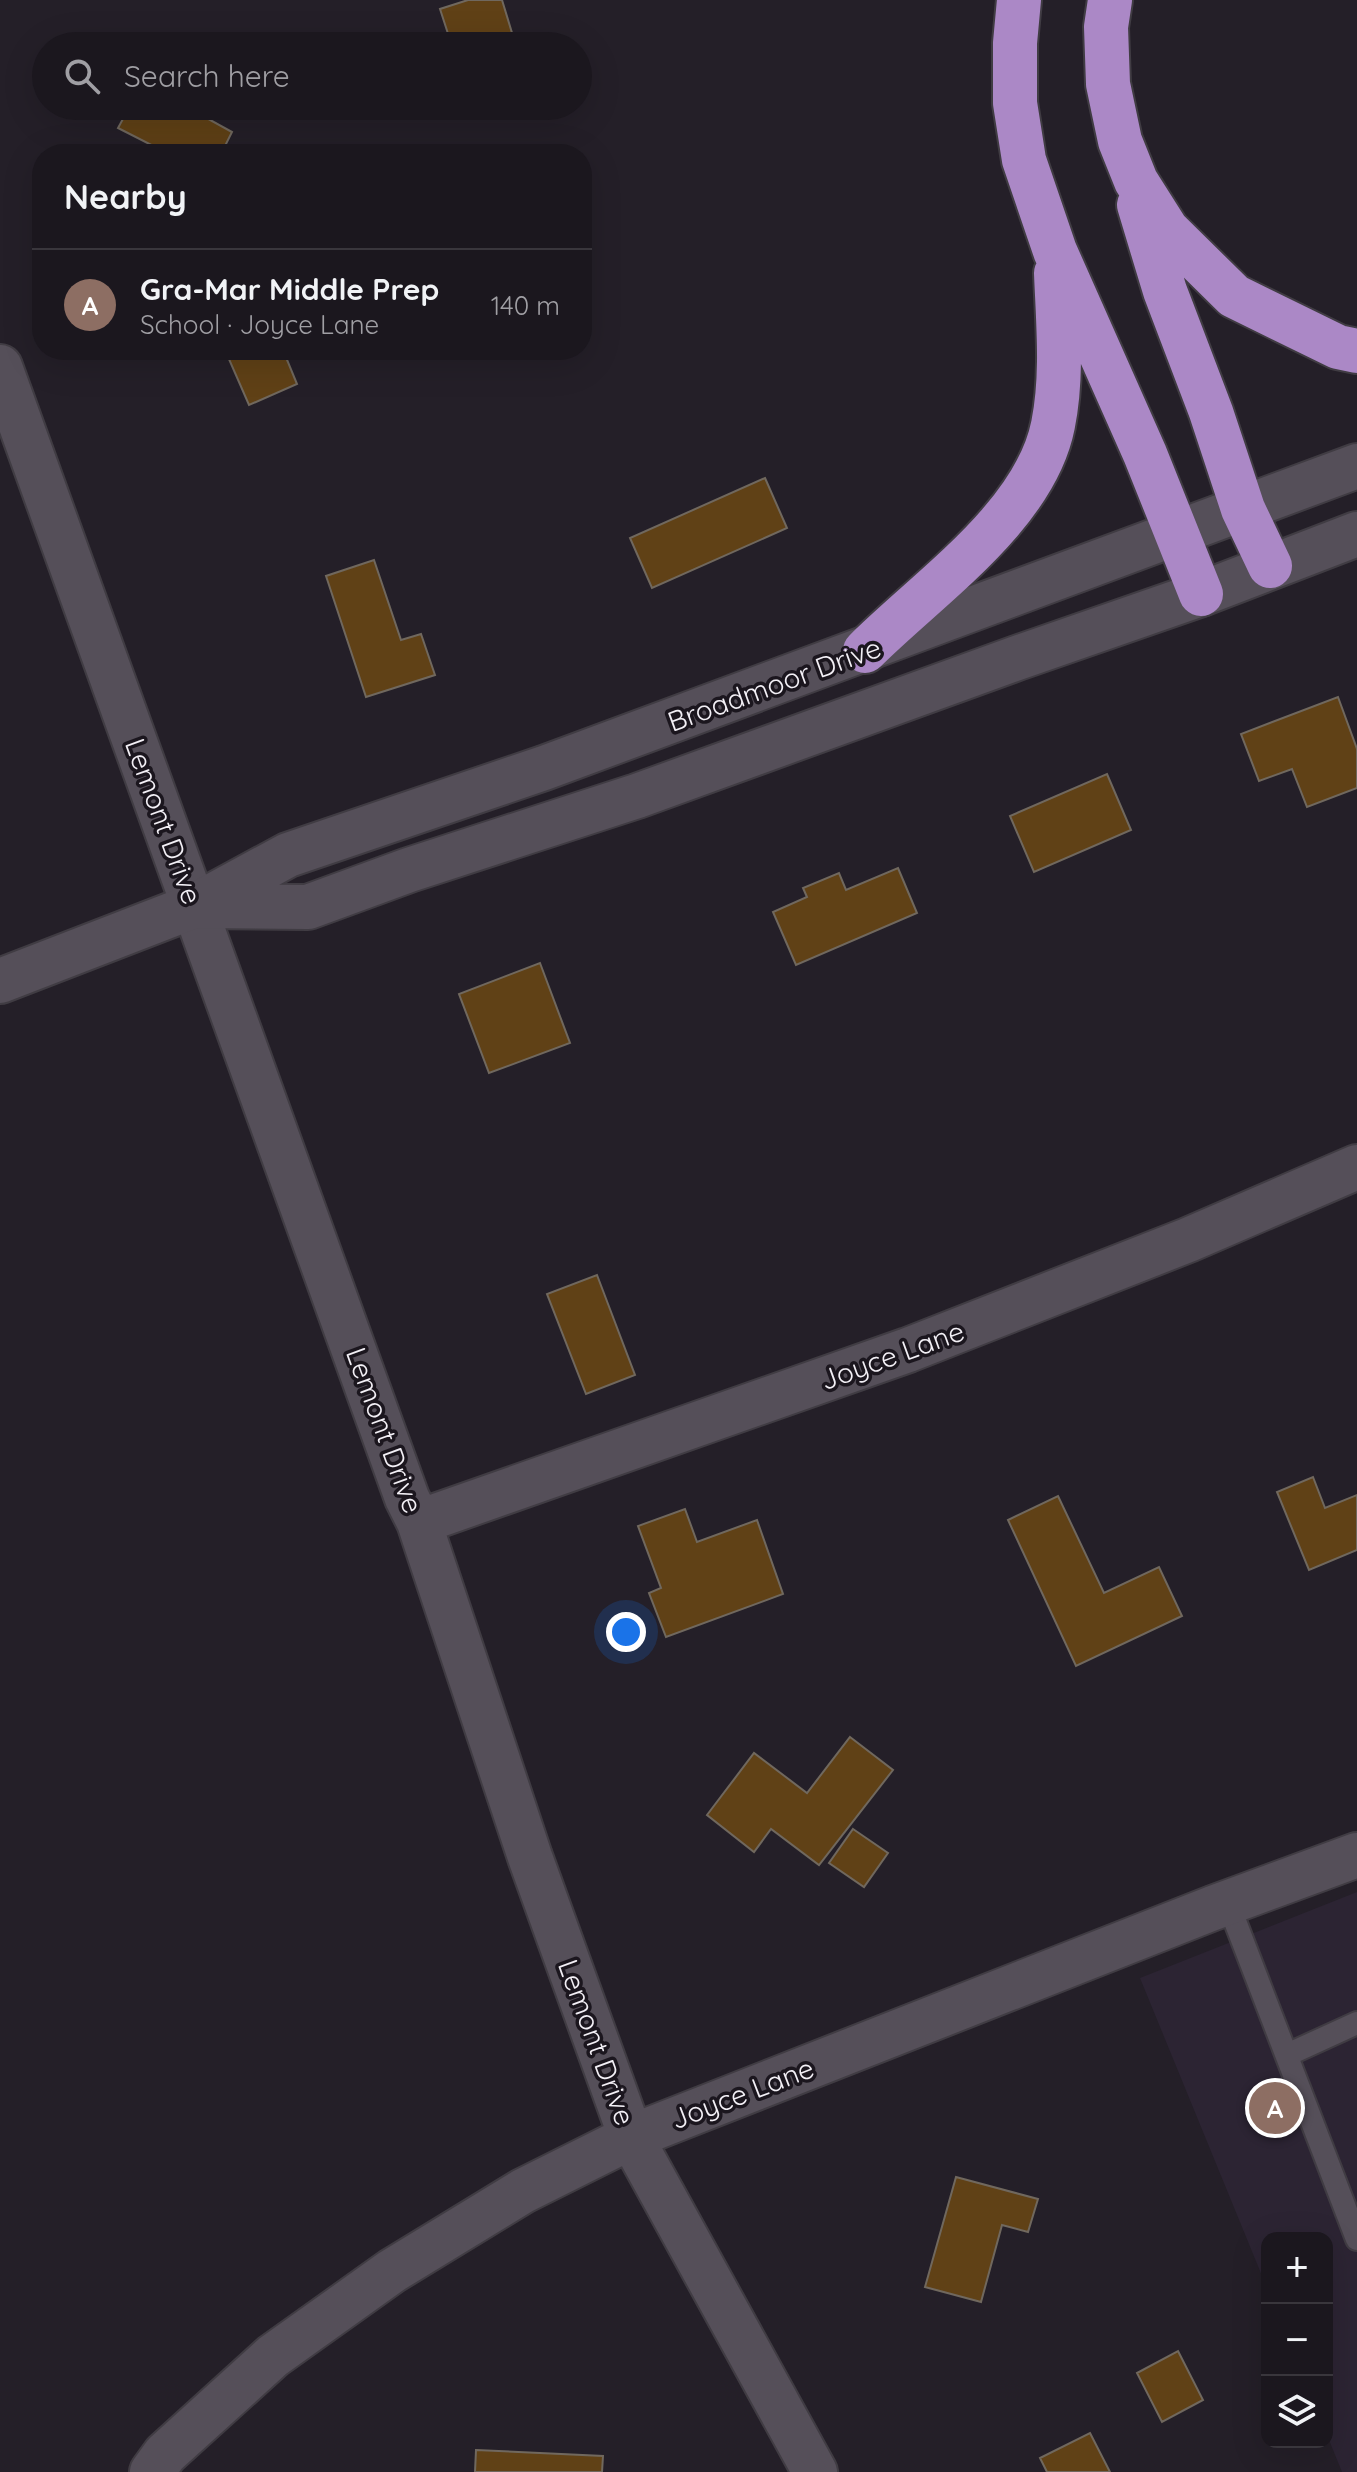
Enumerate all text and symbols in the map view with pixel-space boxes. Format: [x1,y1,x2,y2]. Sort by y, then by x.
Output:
search box [32,32,592,120]
icon: search [60,54,104,98]
text: Search here [124,57,290,95]
text: Nearby [64,175,187,218]
text: Gra-Mar Middle Prep [140,270,439,308]
text: A [82,289,98,322]
text: 140 m [491,289,560,322]
text: School · Joyce Lane [140,308,379,341]
street label: Broadmoor Drive [663,629,885,739]
street label: Lemont Drive [118,733,210,909]
street label: Joyce Lane [815,1313,969,1397]
street label: Lemont Drive [339,1342,431,1518]
your location [606,1612,646,1652]
street label: Lemont Drive [551,1954,643,2130]
street label: Joyce Lane [665,2050,819,2136]
pin: A [1249,2078,1301,2138]
map controls [1261,2232,1333,2448]
button: + [1261,2232,1333,2304]
button: − [1261,2304,1333,2376]
button: layers [1261,2376,1333,2448]

